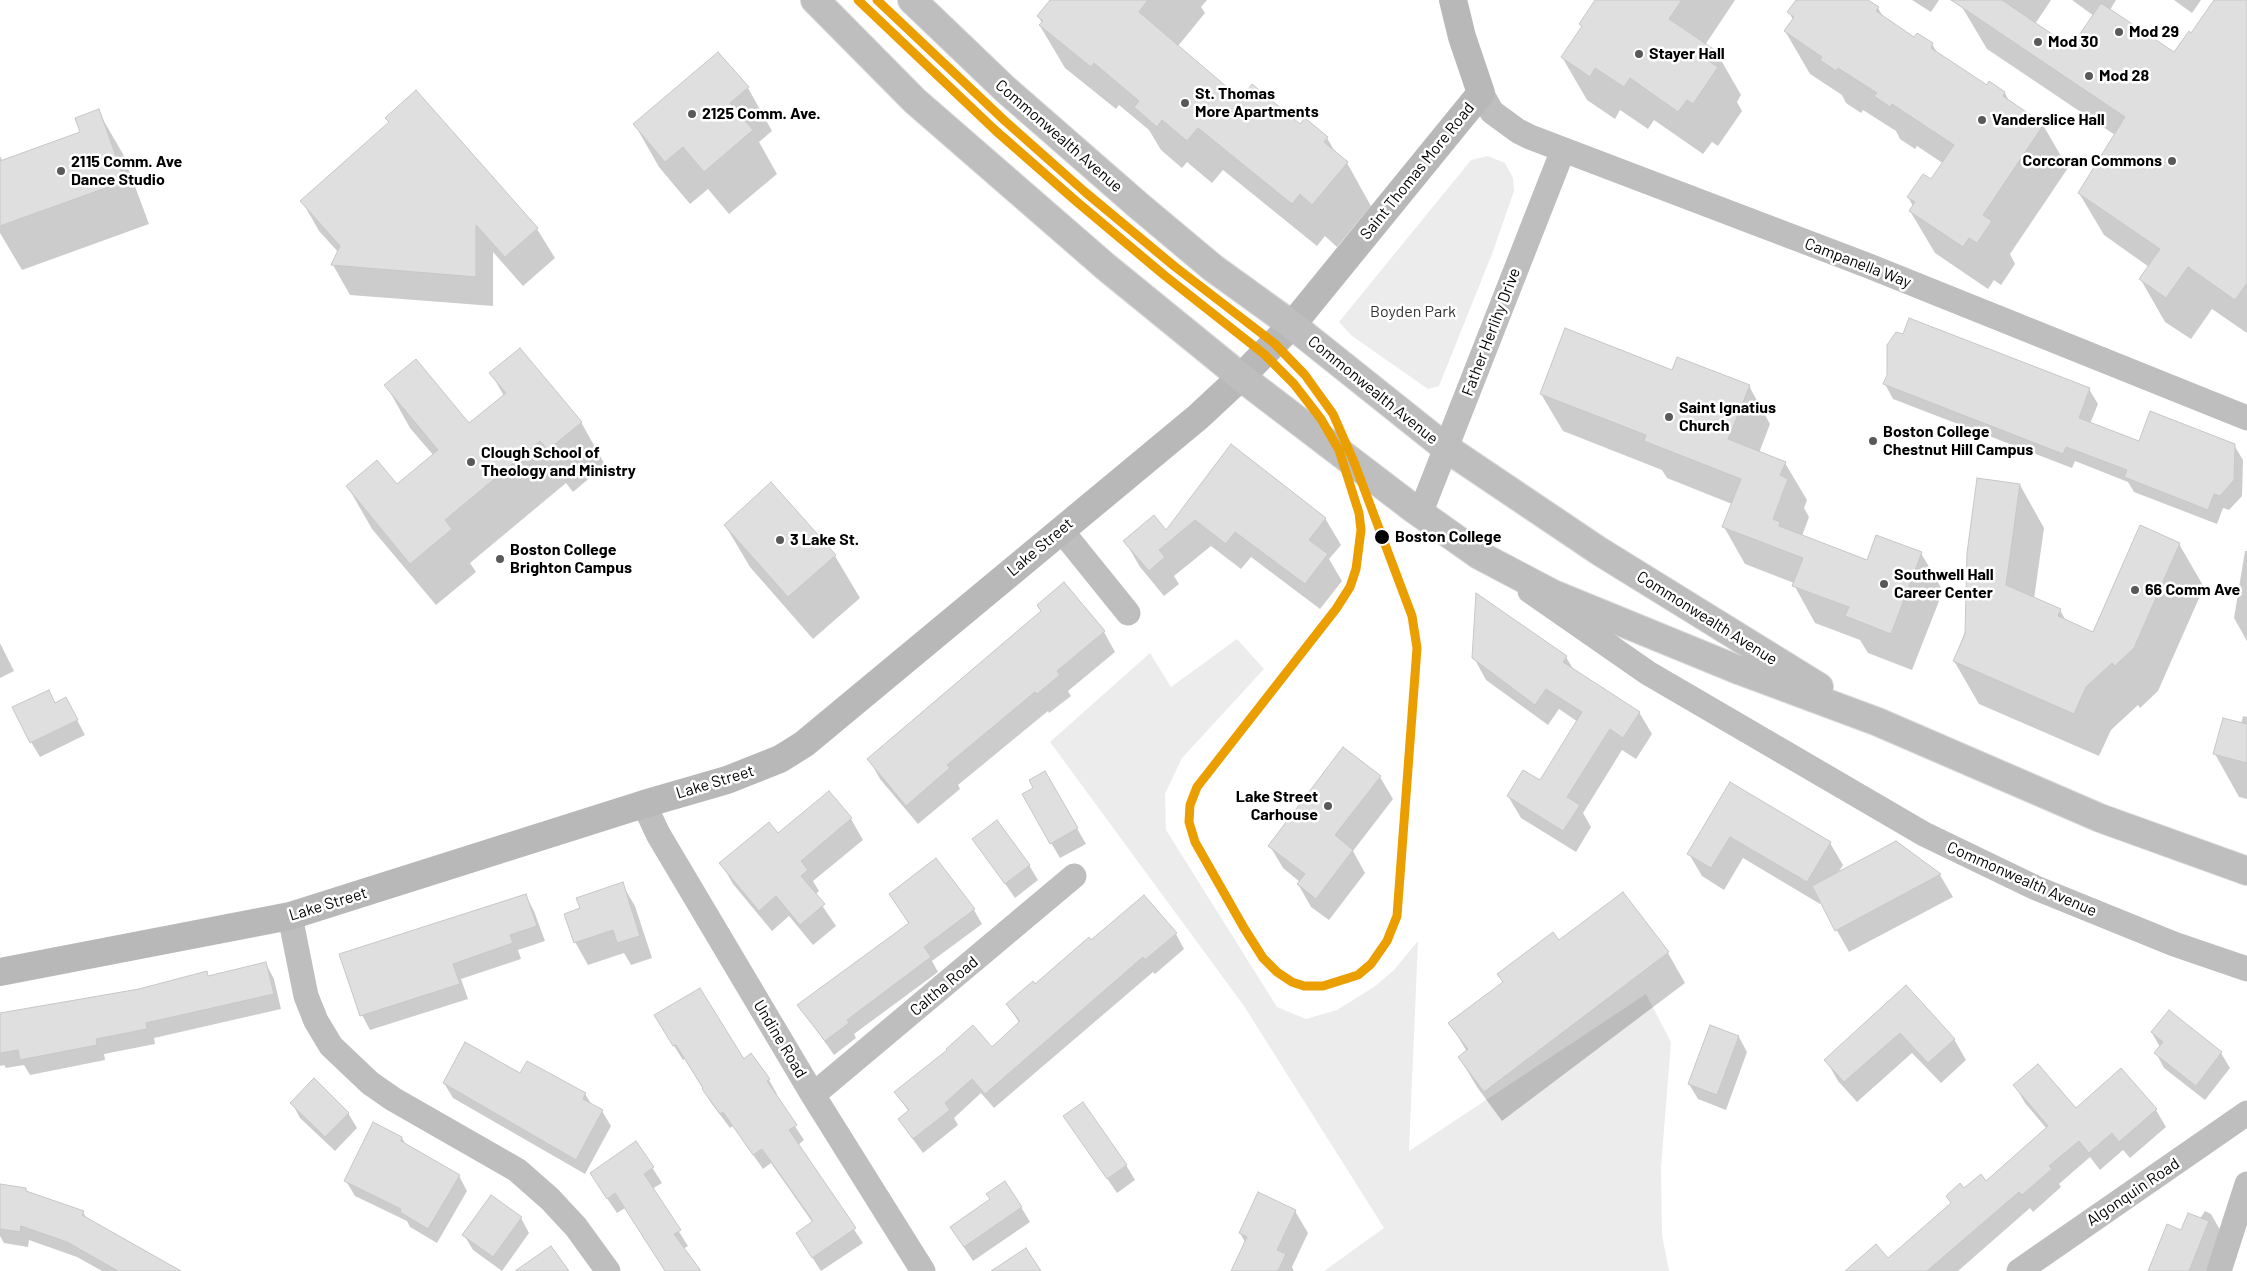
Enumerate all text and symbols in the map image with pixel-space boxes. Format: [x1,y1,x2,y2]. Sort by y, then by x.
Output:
place label: Mod 29 [2129,22,2179,42]
marker: Mod 29 [2113,26,2125,38]
place label: Mod 30 [2048,32,2098,52]
marker: Mod 30 [2032,36,2044,48]
place label: Stayer Hall [1649,44,1725,64]
marker: Stayer Hall [1633,48,1645,60]
place label: Mod 28 [2099,66,2149,86]
marker: Mod 28 [2083,70,2095,82]
street label: Commonwealth Avenue [992,76,1126,196]
place label: St. Thomas More Apartments [1195,84,1319,122]
marker: St. Thomas More Apartments [1179,97,1191,109]
street label: Saint Thomas More Road [1356,99,1478,243]
place label: 2125 Comm. Ave. [702,104,820,124]
marker: 2125 Comm. Ave. [686,108,698,120]
place label: Vanderslice Hall [1992,110,2105,130]
marker: Vanderslice Hall [1976,114,1988,126]
place label: Corcoran Commons [2023,151,2162,171]
place label: 2115 Comm. Ave Dance Studio [71,152,182,190]
marker: Corcoran Commons [2166,155,2178,167]
marker: 2115 Comm. Ave Dance Studio [55,165,67,177]
street label: Campanella Way [1802,234,1914,292]
street label: Father Herlihy Drive [1458,265,1524,399]
park label: Boyden Park [1370,302,1456,322]
street label: Commonwealth Avenue [1304,332,1442,448]
place label: Saint Ignatius Church [1679,398,1776,436]
marker: Saint Ignatius Church [1663,411,1675,423]
place label: Boston College Chestnut Hill Campus [1883,422,2033,460]
marker: Boston College Chestnut Hill Campus [1867,435,1879,447]
place label: Clough School of Theology and Ministry [481,443,636,481]
marker: Clough School of Theology and Ministry [465,456,477,468]
street label: Lake Street [1003,514,1077,580]
place label: Boston College [1395,527,1501,547]
marker: Boston College [1373,528,1391,546]
place label: 3 Lake St. [790,530,859,550]
marker: 3 Lake St. [774,534,786,546]
place label: Boston College Brighton Campus [510,540,632,578]
marker: Boston College Brighton Campus [494,553,506,565]
place label: Southwell Hall Career Center [1894,565,1994,603]
street label: Commonwealth Avenue [1633,567,1781,669]
marker: Southwell Hall Career Center [1878,578,1890,590]
place label: 66 Comm Ave [2145,580,2240,600]
marker: 66 Comm Ave [2129,584,2141,596]
street label: Lake Street [674,761,756,803]
place label: Lake Street Carhouse [1236,787,1318,825]
marker: Lake Street Carhouse [1322,800,1334,812]
street label: Commonwealth Avenue [1944,837,2100,921]
street label: Lake Street [287,883,369,925]
street label: Caltha Road [906,952,982,1020]
street label: Undine Road [749,997,811,1081]
street label: Algonquin Road [2083,1154,2183,1230]

